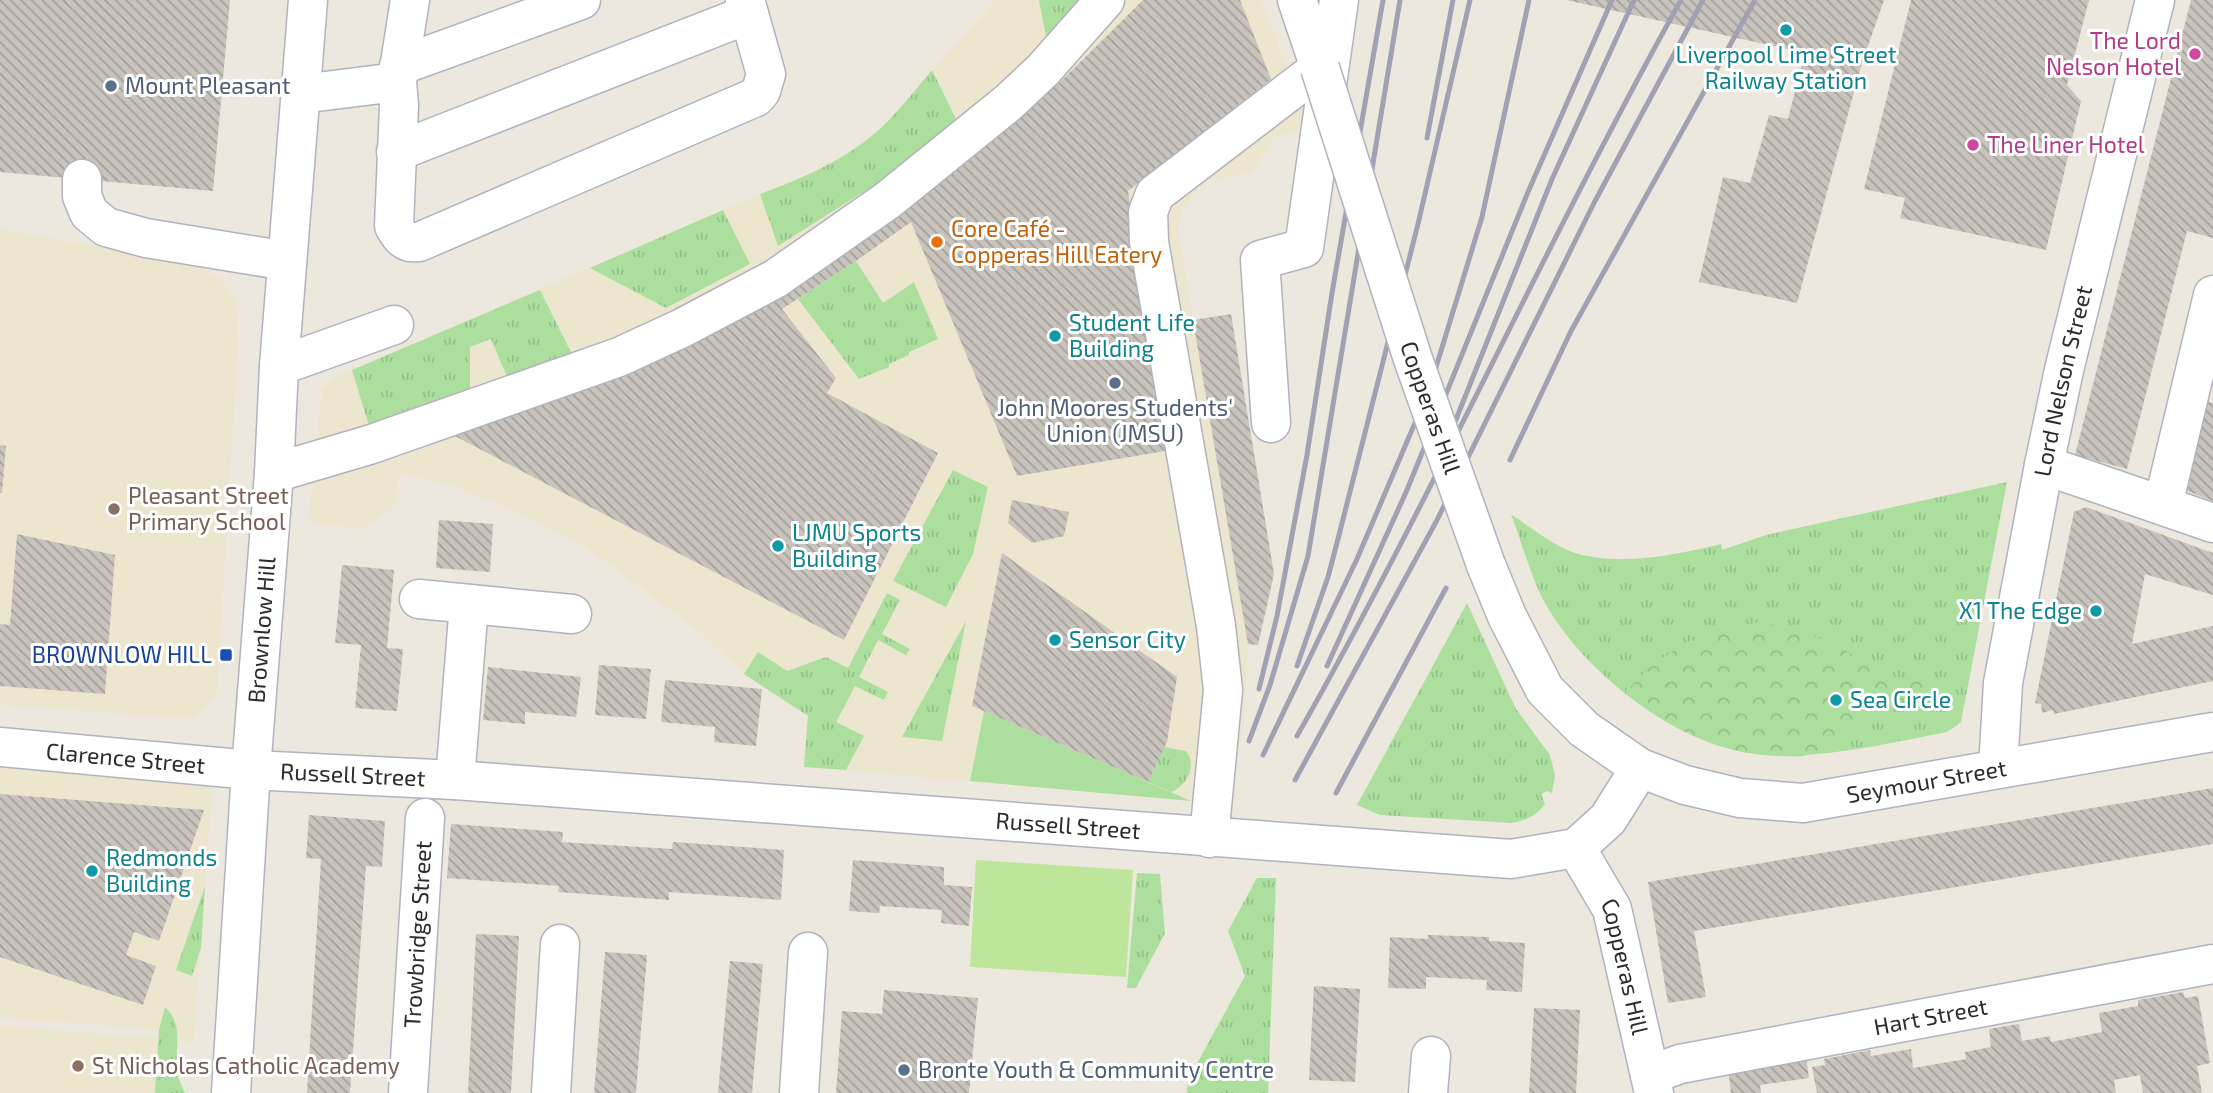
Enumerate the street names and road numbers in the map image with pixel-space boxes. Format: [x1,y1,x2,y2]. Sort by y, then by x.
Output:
street label: Lord Nelson Street [2027,282,2097,479]
street label: Copperas Hill [1395,337,1468,477]
street label: Brownlow Hill [241,556,280,704]
street label: Clarence Street [45,736,207,779]
street label: Seymour Street [1844,753,2009,808]
street label: Russell Street [280,756,426,792]
street label: Russell Street [995,805,1142,844]
street label: Trowbridge Street [397,840,437,1029]
street label: Copperas Hill [1596,893,1655,1037]
street label: Hart Street [1871,992,1990,1040]

